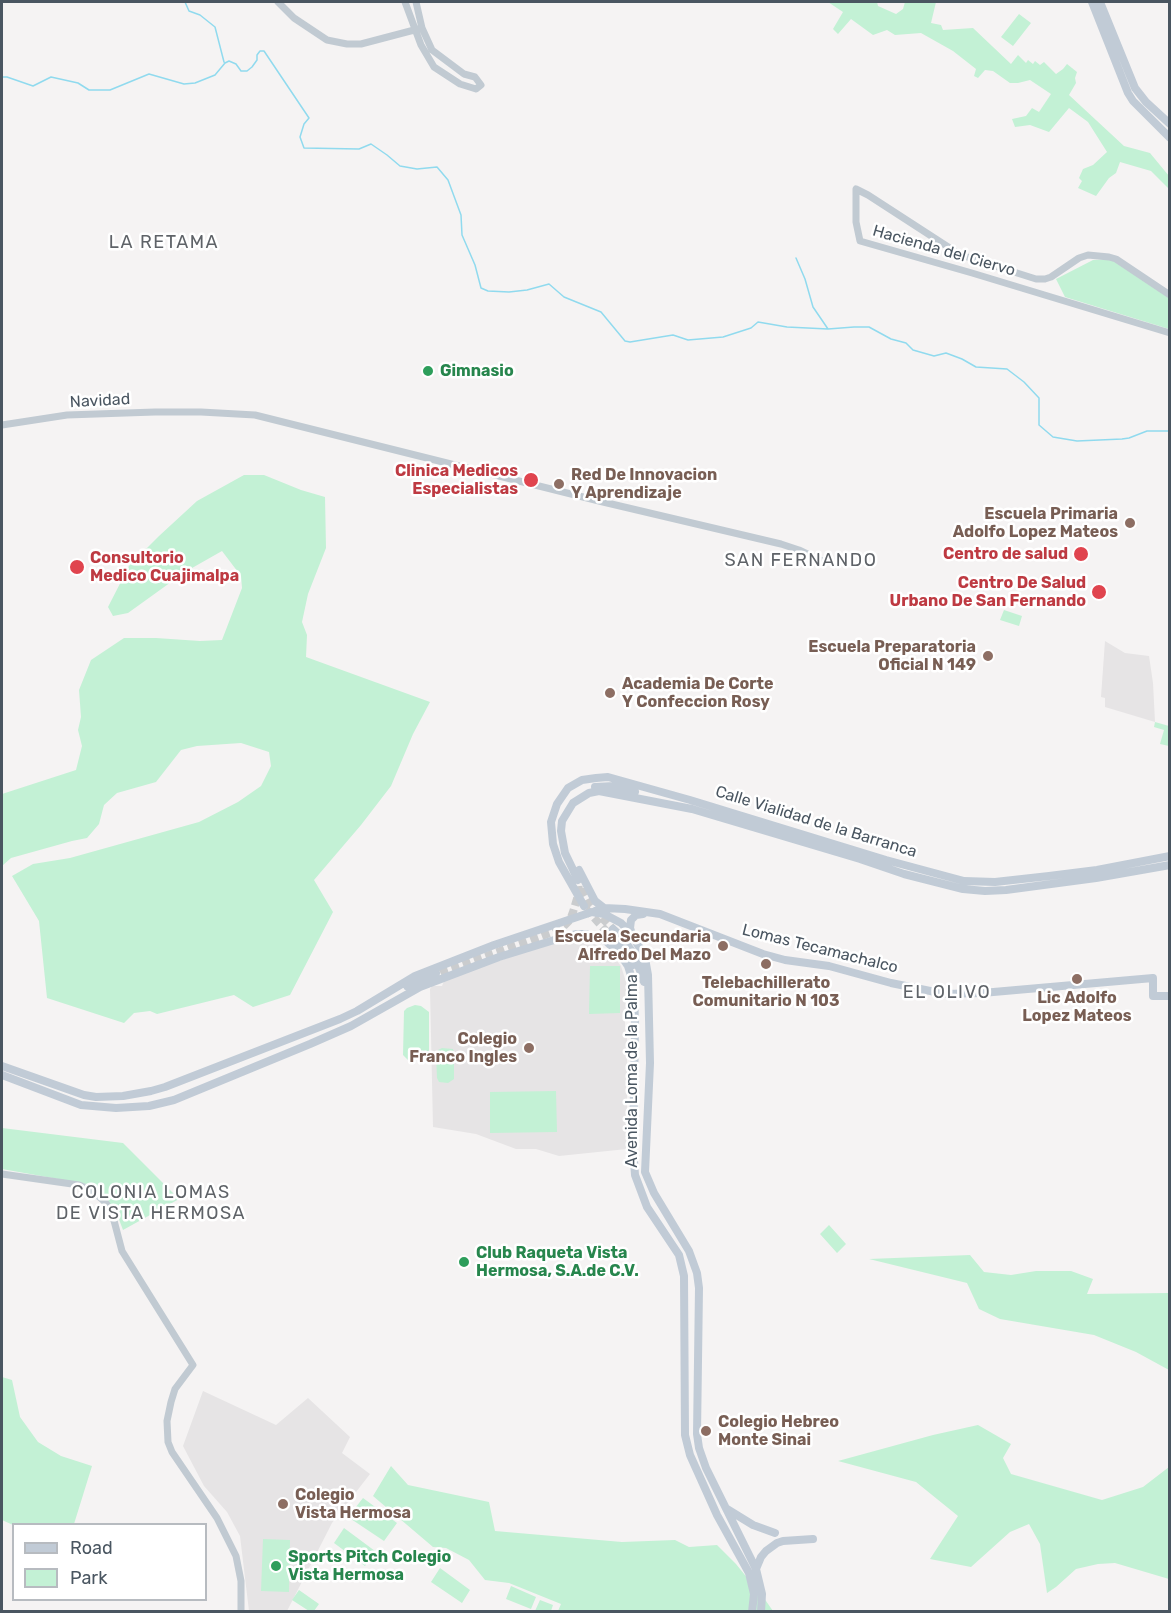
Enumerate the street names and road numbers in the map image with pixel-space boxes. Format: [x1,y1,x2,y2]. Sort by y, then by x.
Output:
street label: Hacienda del Ciervo [870,221,1018,281]
street label: Navidad [69,390,131,412]
street label: Calle Vialidad de la Barranca [713,782,919,862]
street label: Lomas Tecamachalco [740,920,900,978]
street label: Avenida Loma de la Palma [622,974,642,1168]

